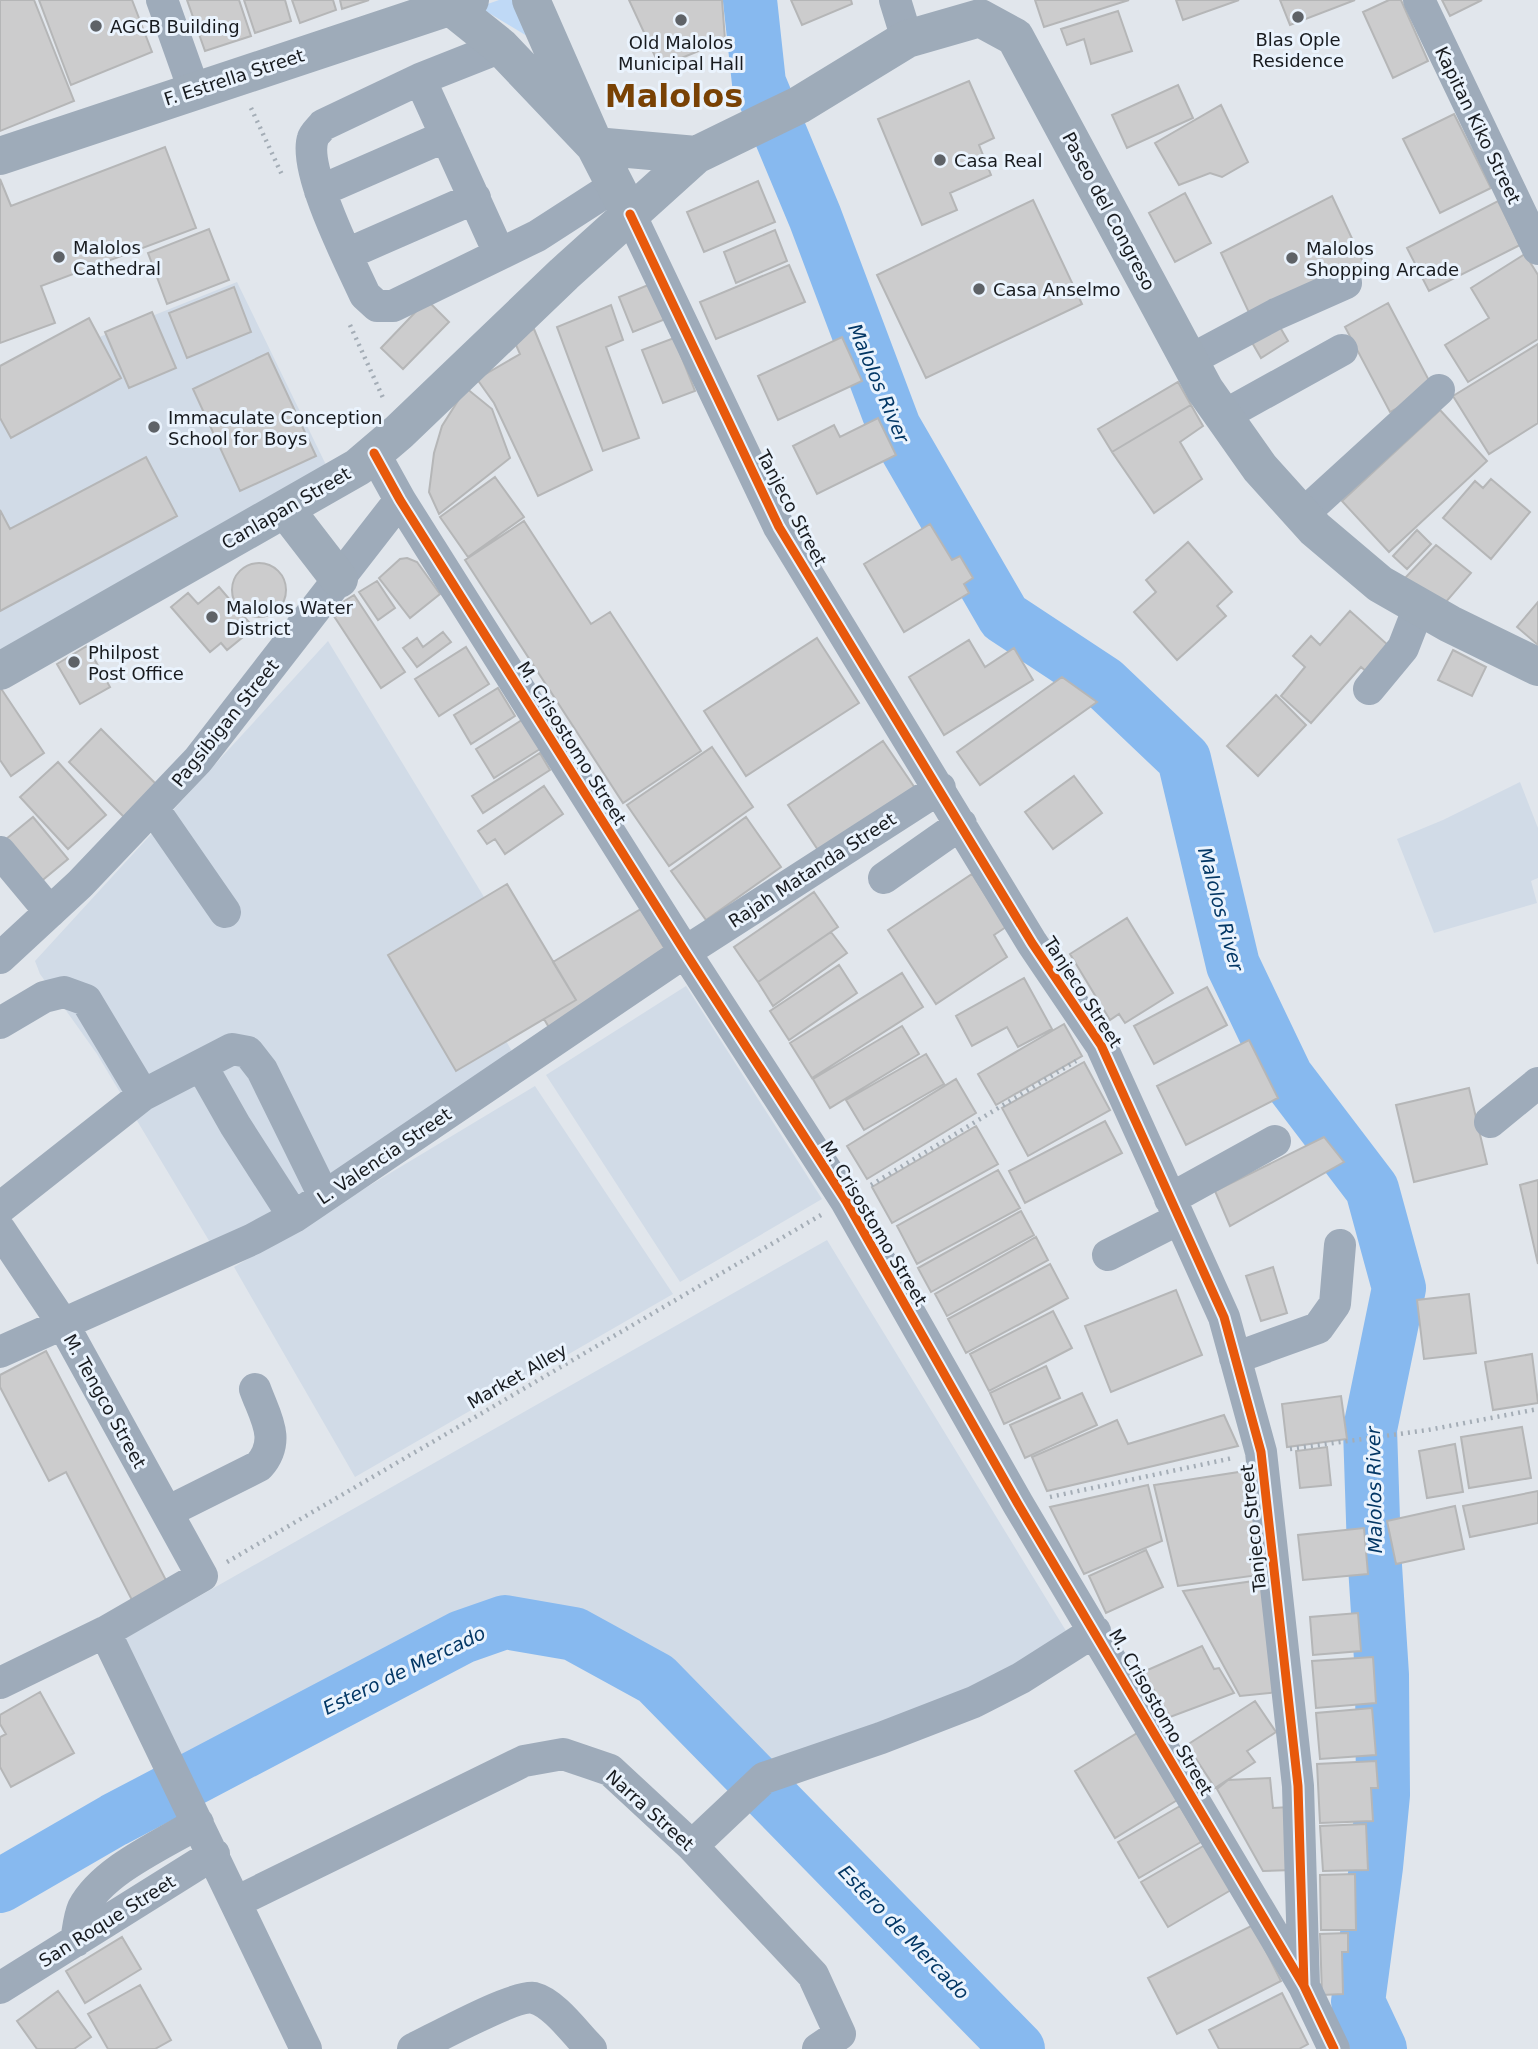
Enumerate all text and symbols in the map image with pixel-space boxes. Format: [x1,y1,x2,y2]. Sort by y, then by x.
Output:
marker: Blas Ople Residence [1290,9,1306,25]
marker: Old Malolos Municipal Hall [673,12,689,28]
place label: AGCB Building [110,16,240,37]
marker: AGCB Building [88,18,104,34]
place label: Blas Ople Residence [1252,29,1344,71]
place label: Old Malolos Municipal Hall [618,32,744,74]
street label: Kapitan Kiko Street [1431,43,1525,207]
street label: F. Estrella Street [161,44,307,110]
district label: Malolos [605,77,743,115]
street label: Paseo del Congreso [1058,128,1160,294]
place label: Casa Real [954,150,1043,171]
marker: Casa Real [932,152,948,168]
place label: Malolos Cathedral [73,237,161,279]
place label: Malolos Shopping Arcade [1306,238,1459,280]
marker: Malolos Cathedral [51,249,67,265]
marker: Malolos Shopping Arcade [1284,250,1300,266]
place label: Casa Anselmo [993,279,1120,300]
marker: Casa Anselmo [971,281,987,297]
water label: Malolos River [844,320,914,447]
place label: Immaculate Conception School for Boys [168,407,382,449]
marker: Immaculate Conception School for Boys [146,419,162,435]
street label: Tanjeco Street [752,446,831,569]
street label: Canlapan Street [218,463,354,553]
place label: Malolos Water District [226,597,353,639]
marker: Malolos Water District [204,609,220,625]
place label: Philpost Post Office [88,642,184,684]
marker: Philpost Post Office [66,654,82,670]
street label: Pagsibigan Street [167,655,283,791]
street label: M. Crisostomo Street [513,657,631,829]
street label: Rajah Matanda Street [724,808,900,932]
water label: Malolos River [1194,845,1248,974]
street label: Tanjeco Street [1039,932,1127,1051]
street label: L. Valencia Street [313,1103,455,1209]
street label: M. Crisostomo Street [816,1137,932,1309]
street label: M. Tengco Street [59,1330,151,1472]
street label: Market Alley [463,1339,571,1413]
water label: Malolos River [1362,1425,1386,1554]
street label: Tanjeco Street [1236,1463,1270,1594]
water label: Estero de Mercado [319,1621,489,1719]
street label: M. Crisostomo Street [1105,1625,1217,1799]
street label: Narra Street [602,1765,698,1855]
water label: Estero de Mercado [834,1860,974,2004]
street label: San Roque Street [35,1871,179,1971]

